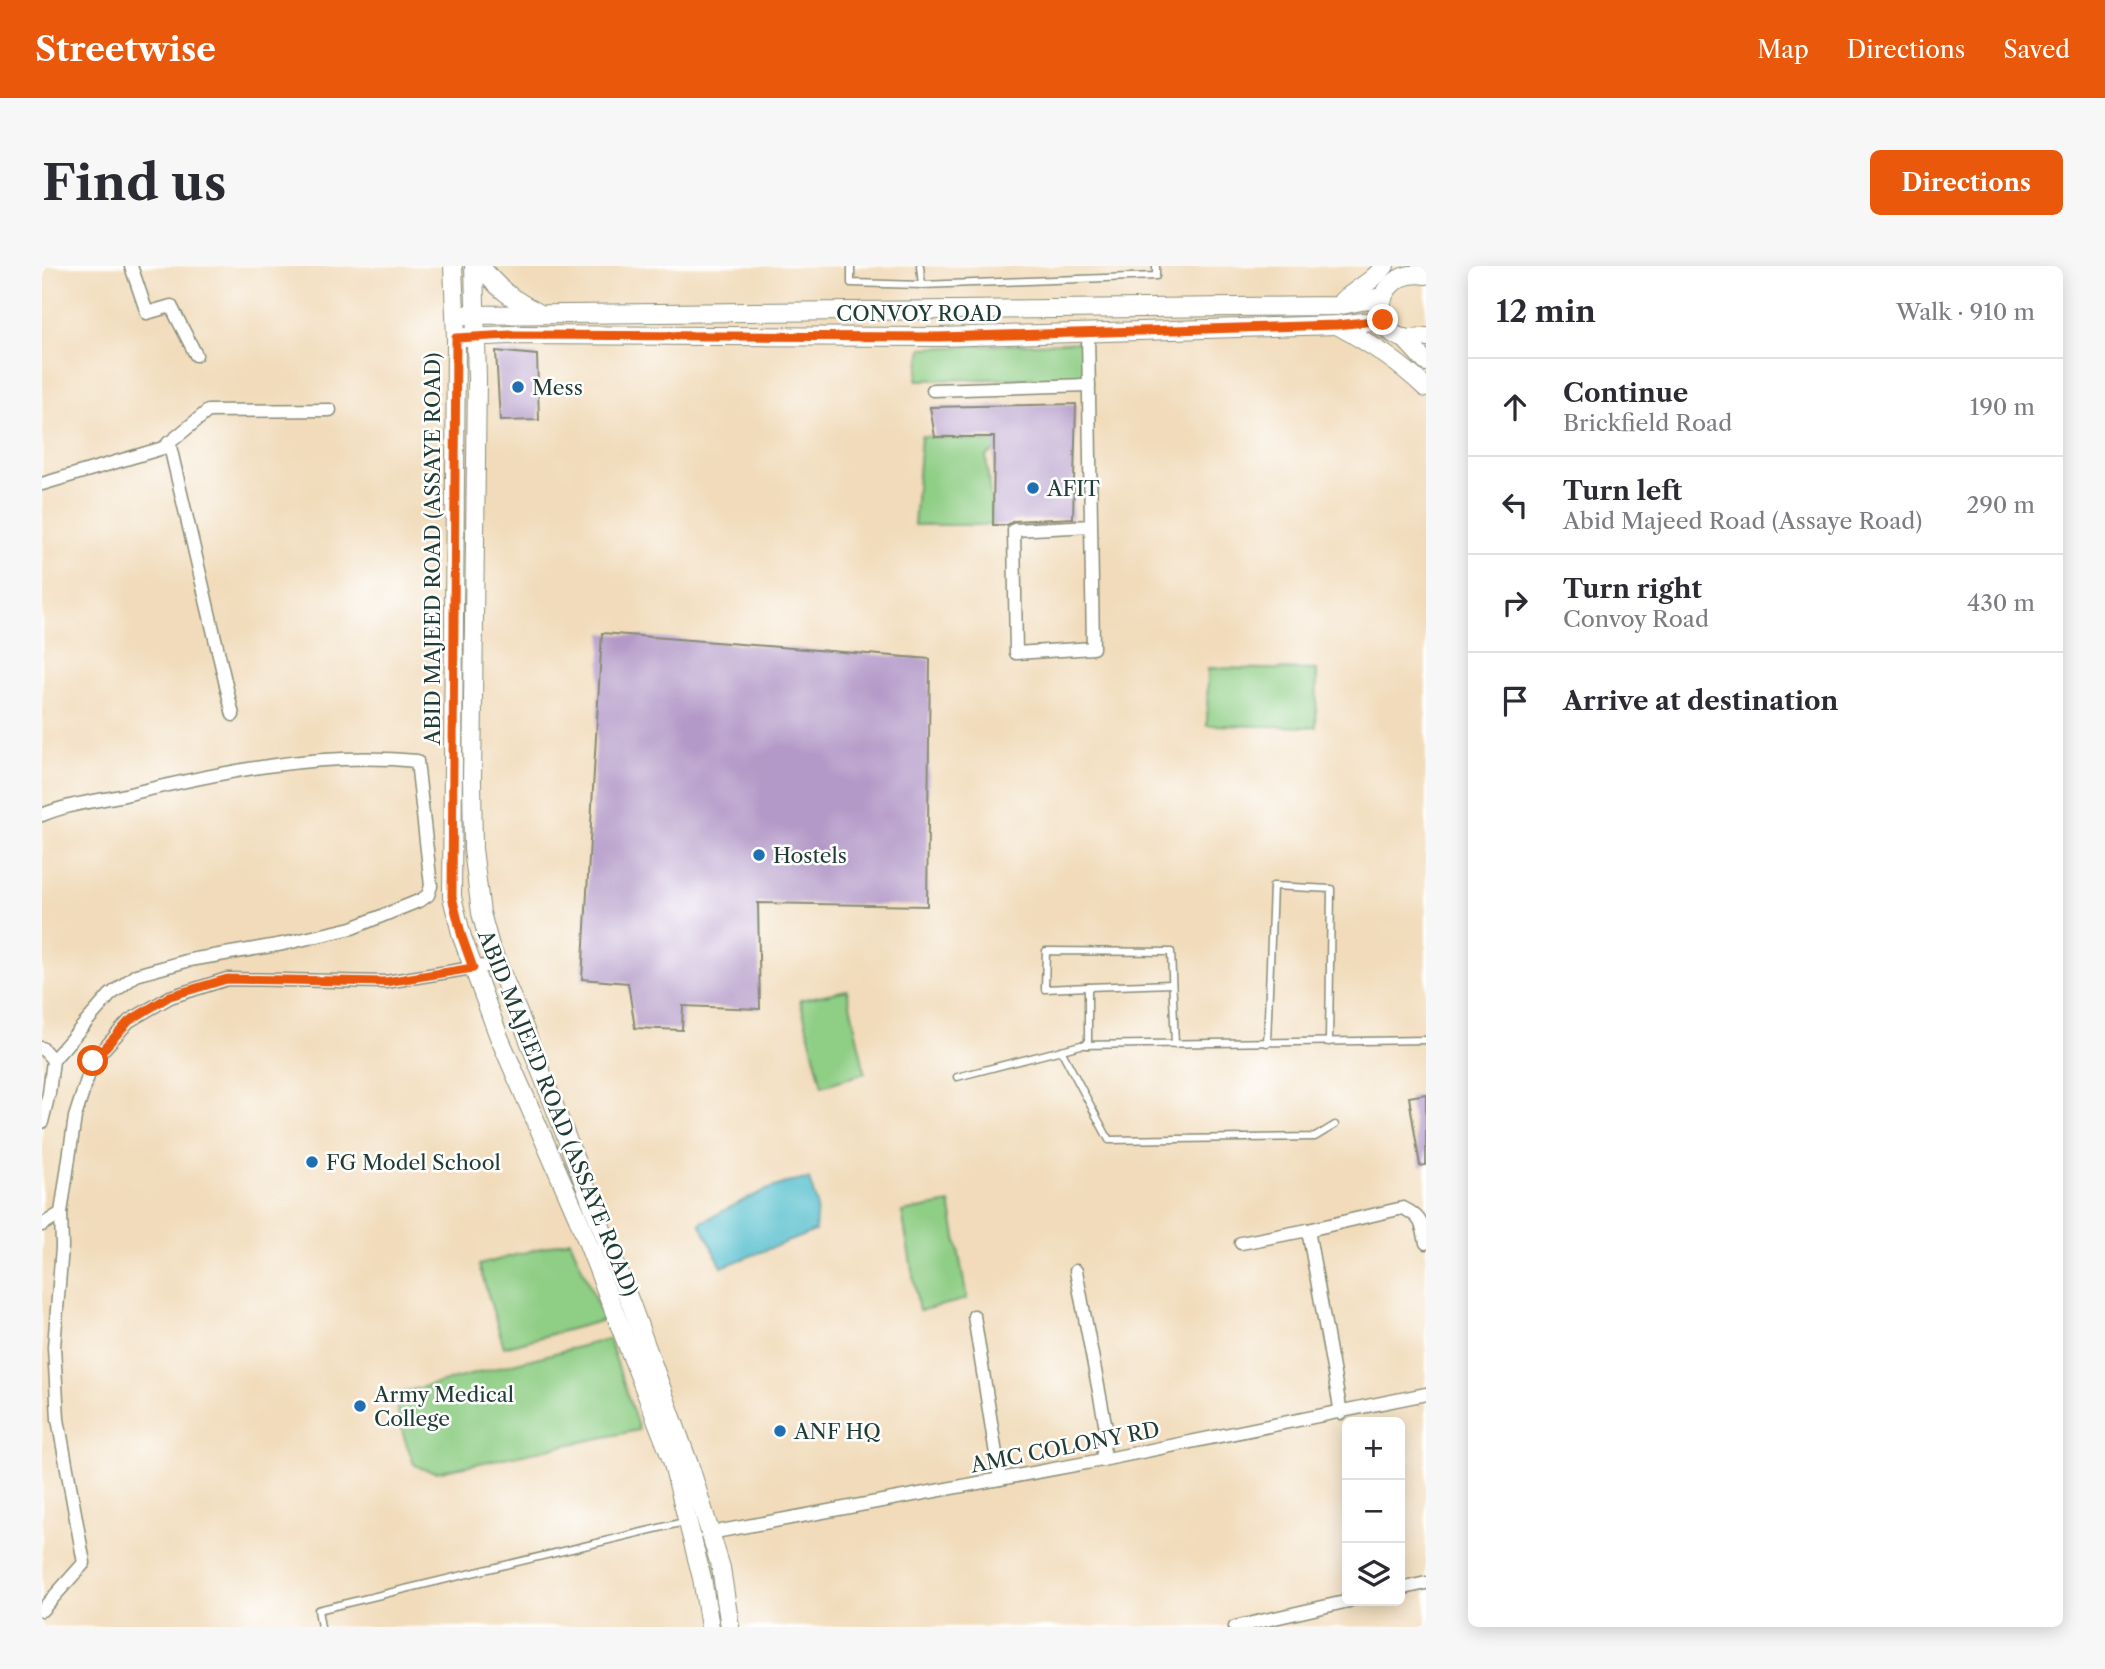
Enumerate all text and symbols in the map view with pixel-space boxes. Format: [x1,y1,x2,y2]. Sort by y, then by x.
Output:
text: Streetwise [35,29,216,70]
text: Map [1757,35,1809,64]
text: Directions [1847,35,1965,64]
text: Saved [2003,35,2070,64]
button: Directions [1870,150,2063,215]
text: Find us [42,152,226,213]
text: 12 min [1496,293,1596,330]
text: Walk · 910 m [1896,298,2035,326]
street label: CONVOY ROAD [836,301,1002,326]
route end [1367,304,1398,335]
street label: ABID MAJEED ROAD (ASSAYE ROAD) [420,353,445,746]
place label: Mess [532,375,583,400]
text: Continue [1563,377,1688,409]
marker: Mess [510,379,526,395]
icon: ahead [1496,388,1534,426]
text: 190 m [1970,393,2035,421]
text: Brickfield Road [1563,409,1732,437]
text: Turn left [1563,475,1682,507]
place label: AFIT [1046,476,1100,501]
marker: AFIT [1025,480,1041,496]
icon: left [1496,486,1534,524]
text: 290 m [1966,491,2035,519]
text: Abid Majeed Road (Assaye Road) [1563,507,1922,535]
text: Turn right [1563,573,1702,605]
icon: right [1496,584,1534,622]
text: 430 m [1967,589,2035,617]
text: Convoy Road [1563,605,1709,633]
icon: arrive [1496,682,1534,720]
text: Arrive at destination [1563,685,1838,717]
place label: Hostels [773,843,847,868]
marker: Hostels [751,847,767,863]
street label: ABID MAJEED ROAD (ASSAYE ROAD) [472,925,643,1300]
route start [77,1045,108,1076]
place label: FG Model School [326,1150,501,1175]
marker: FG Model School [304,1154,320,1170]
place label: Army Medical College [373,1382,514,1431]
marker: Army Medical College [352,1398,368,1414]
street label: AMC COLONY RD [967,1416,1162,1478]
map controls [1342,1417,1405,1606]
button: + [1342,1417,1405,1480]
place label: ANF HQ [793,1419,881,1444]
marker: ANF HQ [772,1423,788,1439]
button: − [1342,1480,1405,1543]
button: layers [1342,1543,1405,1606]

